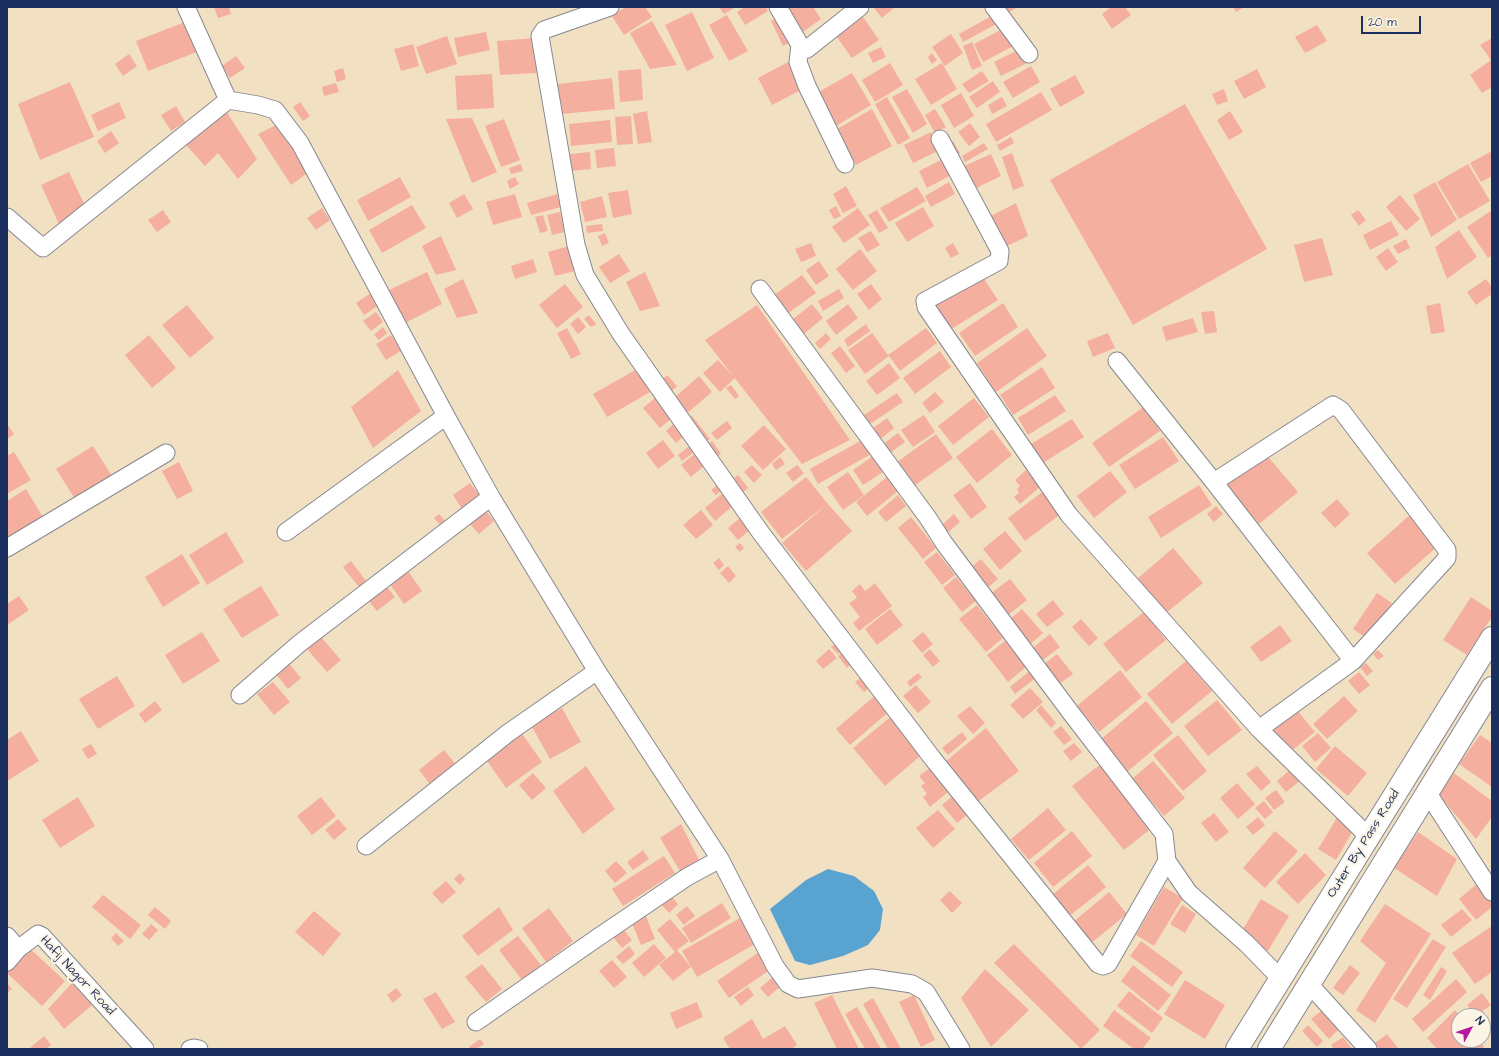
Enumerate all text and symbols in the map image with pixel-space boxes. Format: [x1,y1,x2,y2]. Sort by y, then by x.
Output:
scale bar [1363,8,1423,34]
text: 20 m [1368,14,1397,31]
street label: Outer By Pass Road [1324,787,1404,901]
street label: Hafij Nagor Road [36,933,118,1019]
north arrow [1451,1008,1491,1048]
text: N [1472,1013,1488,1028]

